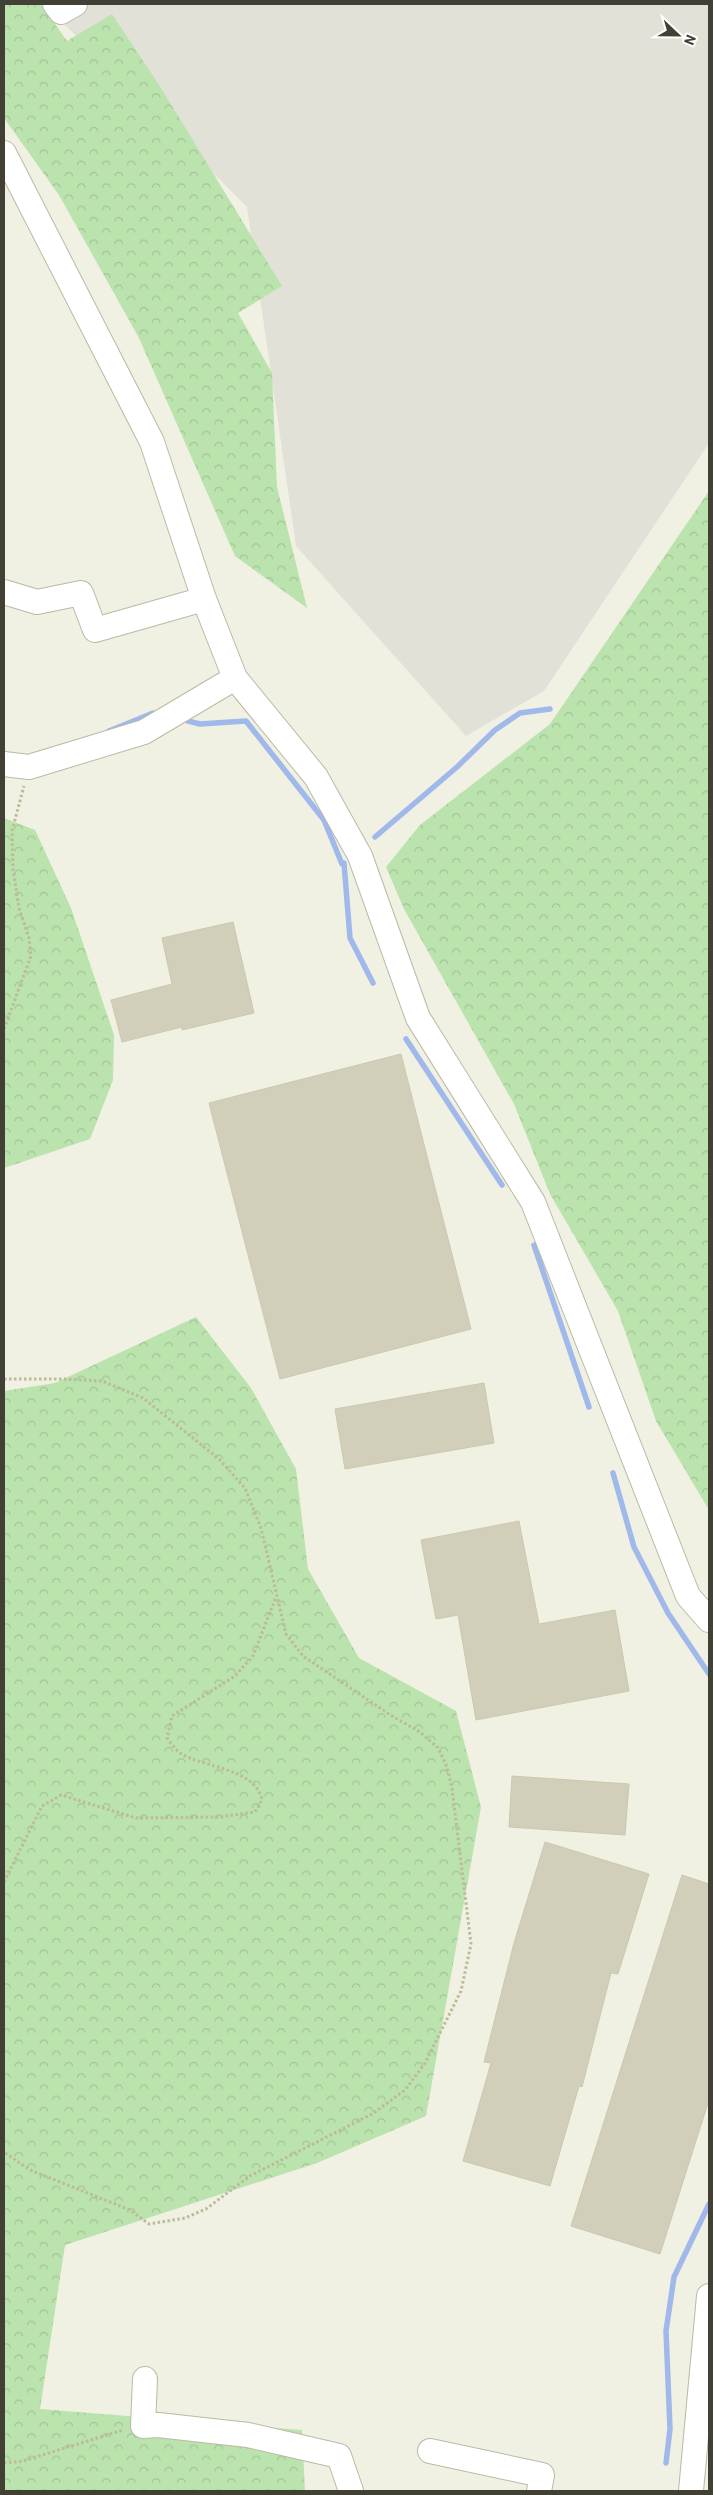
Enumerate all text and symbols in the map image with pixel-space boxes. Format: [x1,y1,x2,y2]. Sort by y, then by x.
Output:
north arrow [653,10,703,60]
text: N [681,33,700,48]

